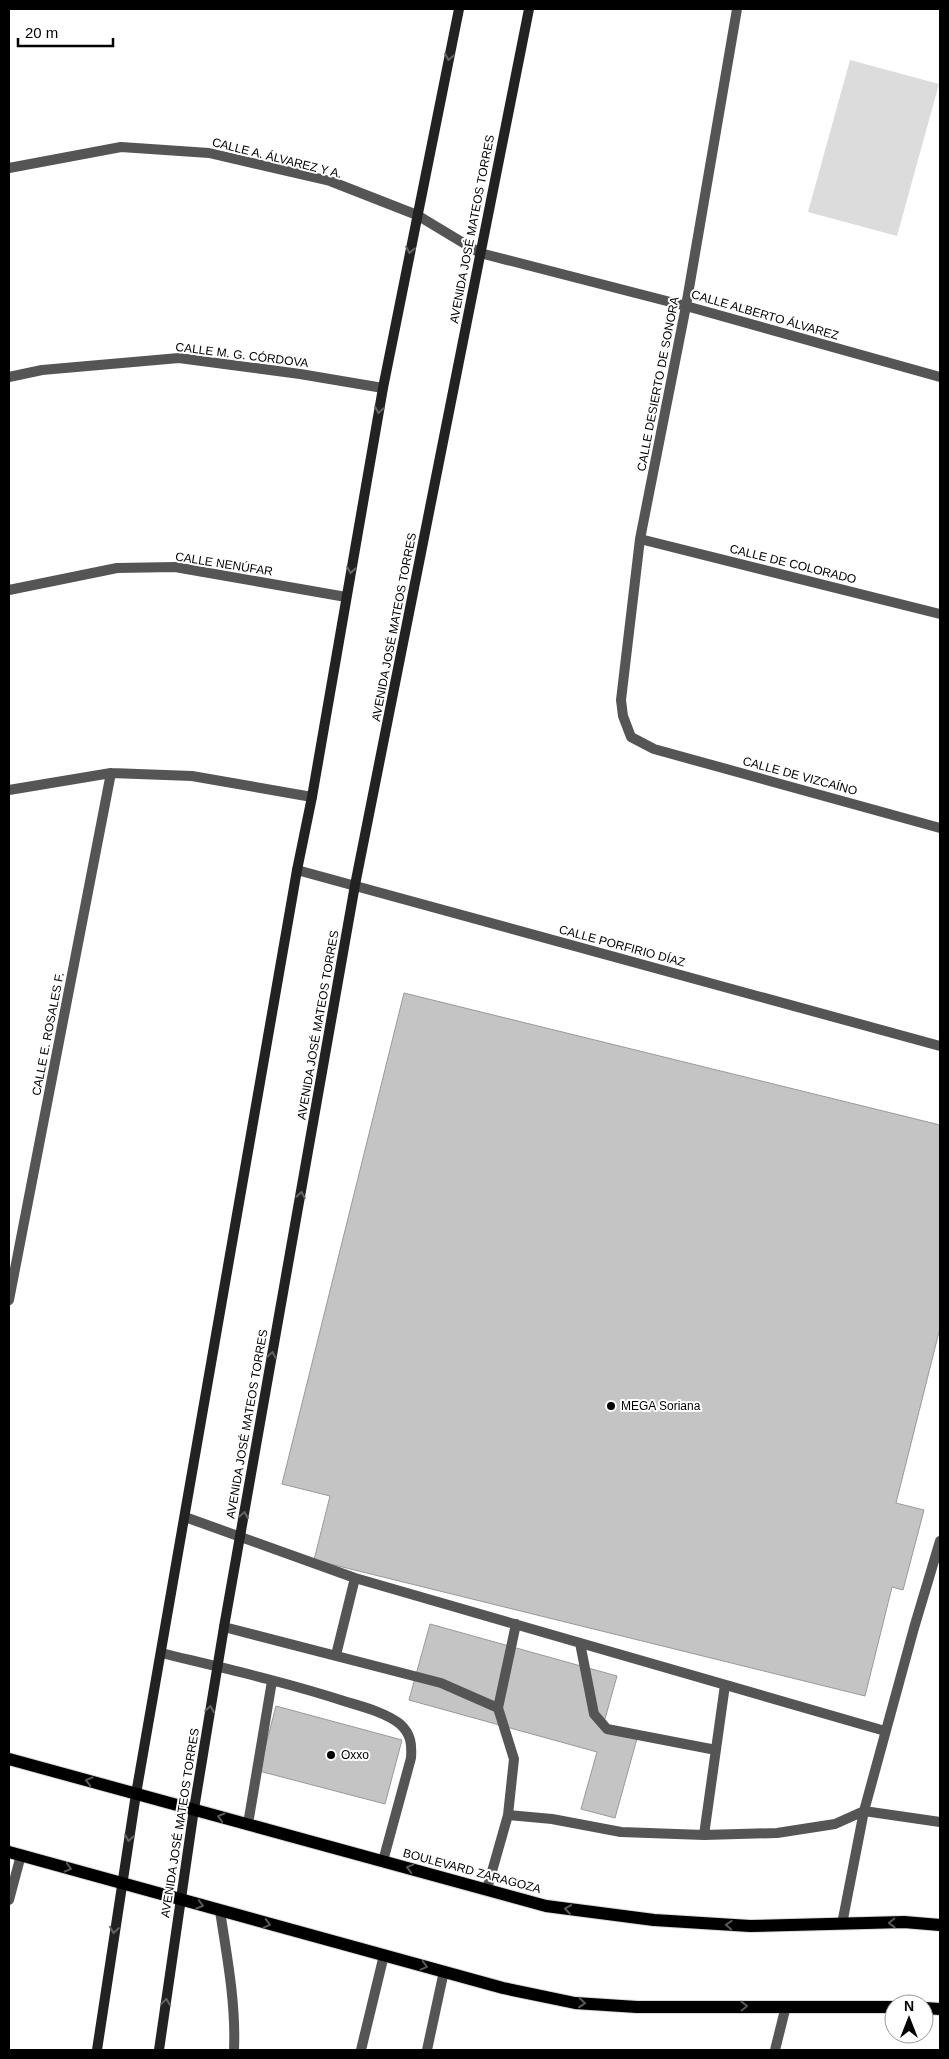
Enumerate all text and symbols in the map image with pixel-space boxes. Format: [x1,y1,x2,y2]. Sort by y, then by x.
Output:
scale bar [18,15,112,47]
text: 20 m [25,24,58,41]
one-way arrow [444,52,455,61]
street label: AVENIDA JOSÉ MATEOS TORRES [446,133,497,324]
street label: CALLE A. ÁLVAREZ Y A. [211,134,344,181]
one-way arrow [406,246,416,255]
street label: CALLE ALBERTO ÁLVAREZ [690,286,841,343]
street label: CALLE DESIERTO DE SONORA [634,295,682,473]
street label: CALLE M. G. CÓRDOVA [175,339,309,370]
one-way arrow [375,405,385,414]
street label: AVENIDA JOSÉ MATEOS TORRES [368,531,419,722]
street label: CALLE DE COLORADO [728,541,858,587]
street label: CALLE NENÚFAR [174,548,274,579]
one-way arrow [347,565,357,574]
street label: CALLE DE VIZCAÍNO [741,753,859,798]
street label: CALLE PORFIRIO DÍAZ [557,921,687,970]
street label: AVENIDA JOSÉ MATEOS TORRES [293,929,342,1121]
street label: CALLE E. ROSALES F. [29,971,67,1097]
one-way arrow [295,1190,305,1199]
street label: AVENIDA JOSÉ MATEOS TORRES [222,1328,271,1520]
one-way arrow [267,1350,277,1359]
place label: MEGA Soriana [621,1399,701,1413]
marker: MEGA Soriana [605,1400,617,1412]
one-way arrow [238,1510,248,1519]
one-way arrow [205,1705,215,1714]
street label: AVENIDA JOSÉ MATEOS TORRES [157,1727,202,1919]
place label: Oxxo [341,1748,369,1762]
marker: Oxxo [325,1749,337,1761]
one-way arrow [85,1776,94,1787]
one-way arrow [218,1812,226,1822]
one-way arrow [124,1833,134,1842]
street label: BOULEVARD ZARAGOZA [401,1846,543,1896]
one-way arrow [64,1862,72,1872]
one-way arrow [407,1864,415,1874]
one-way arrow [196,1900,204,1910]
one-way arrow [563,1904,572,1914]
one-way arrow [263,1918,271,1928]
one-way arrow [887,1918,895,1928]
one-way arrow [725,1919,733,1930]
one-way arrow [110,1926,120,1934]
one-way arrow [420,1960,429,1971]
north arrow [884,1994,934,2044]
one-way arrow [160,1998,171,2006]
one-way arrow [578,1998,586,2009]
text: N [904,1998,914,2014]
one-way arrow [741,2001,749,2011]

